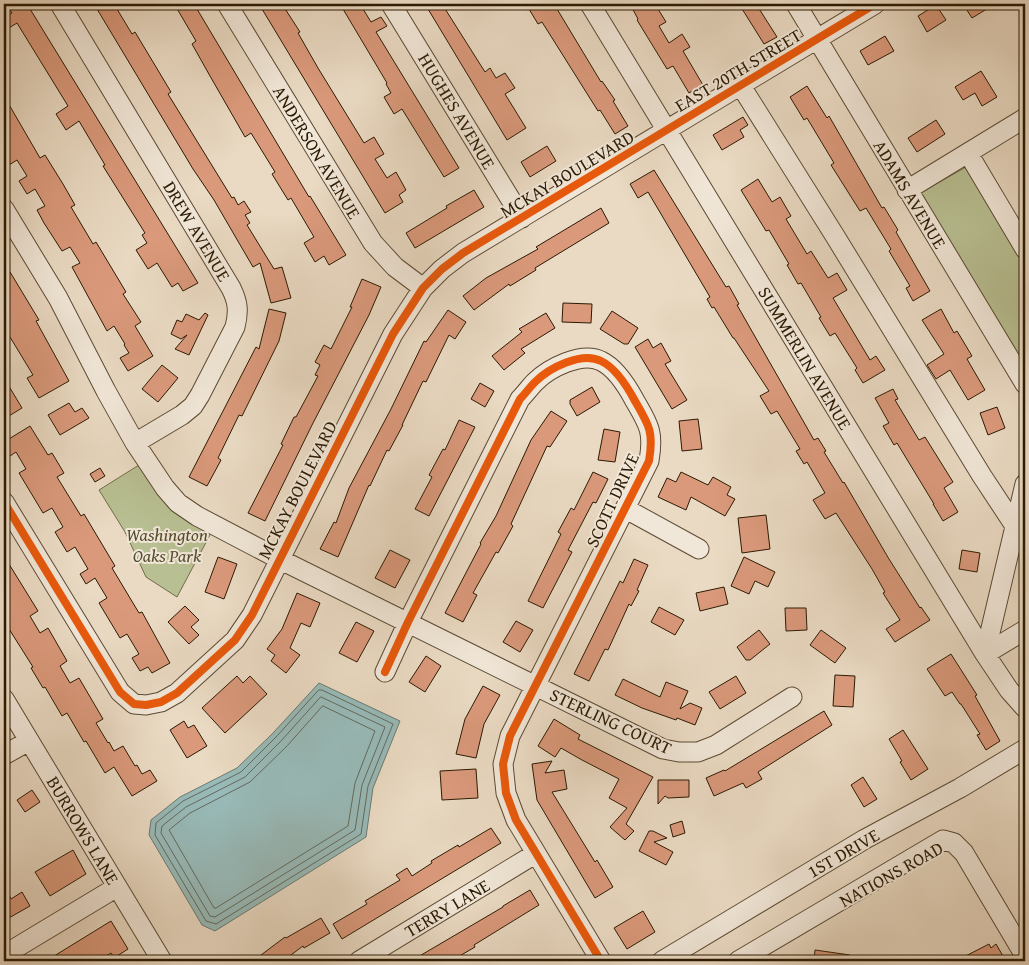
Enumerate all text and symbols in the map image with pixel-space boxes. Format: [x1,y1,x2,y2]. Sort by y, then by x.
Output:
street label: EAST 20TH STREET [669,21,807,119]
street label: HUGHES AVENUE [412,48,502,174]
street label: ANDERSON AVENUE [266,80,368,224]
street label: MCKAY BOULEVARD [495,123,639,225]
street label: ADAMS AVENUE [867,134,953,254]
street label: DREW AVENUE [156,176,238,286]
street label: SUMMERLIN AVENUE [752,281,858,435]
street label: MCKAY BOULEVARD [250,416,344,564]
street label: SCOTT DRIVE [578,448,646,552]
park label: Washington Oaks Park [126,521,208,569]
street label: STERLING COURT [546,681,676,761]
street label: BURROWS LANE [40,771,126,889]
street label: 1ST DRIVE [802,822,884,884]
street label: NATIONS ROAD [834,834,948,914]
street label: TERRY LANE [399,872,495,944]

